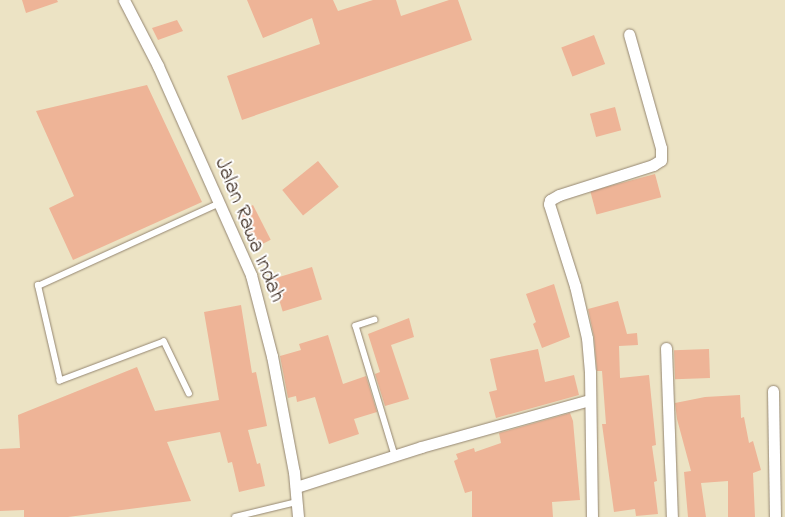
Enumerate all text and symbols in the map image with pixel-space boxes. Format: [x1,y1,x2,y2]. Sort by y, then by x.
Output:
street label: Jalan Rawa Indah [209,154,289,306]

